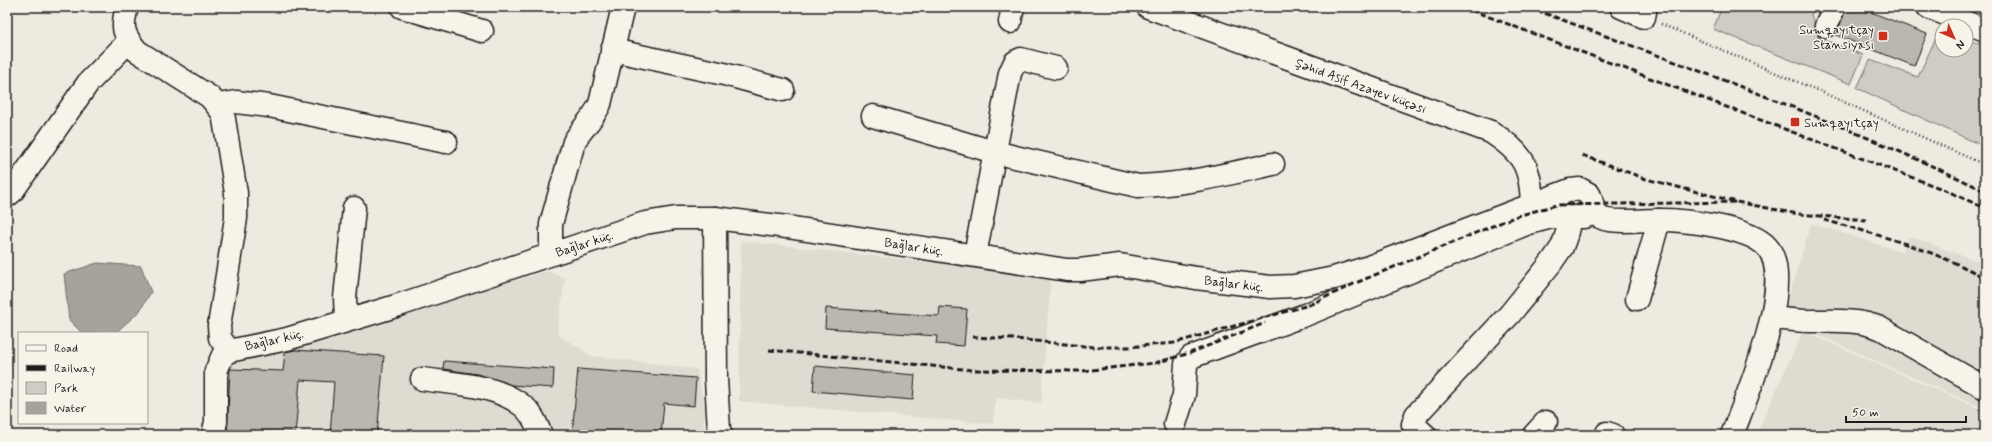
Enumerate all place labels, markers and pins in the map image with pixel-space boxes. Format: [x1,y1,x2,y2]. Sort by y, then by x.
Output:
place label: Sumqayıtçay Stansiyası [1799,22,1874,54]
marker: Sumqayıtçay Stansiyası [1877,30,1889,42]
place label: Sumqayıtçay [1804,115,1879,132]
marker: Sumqayıtçay [1789,116,1801,128]

